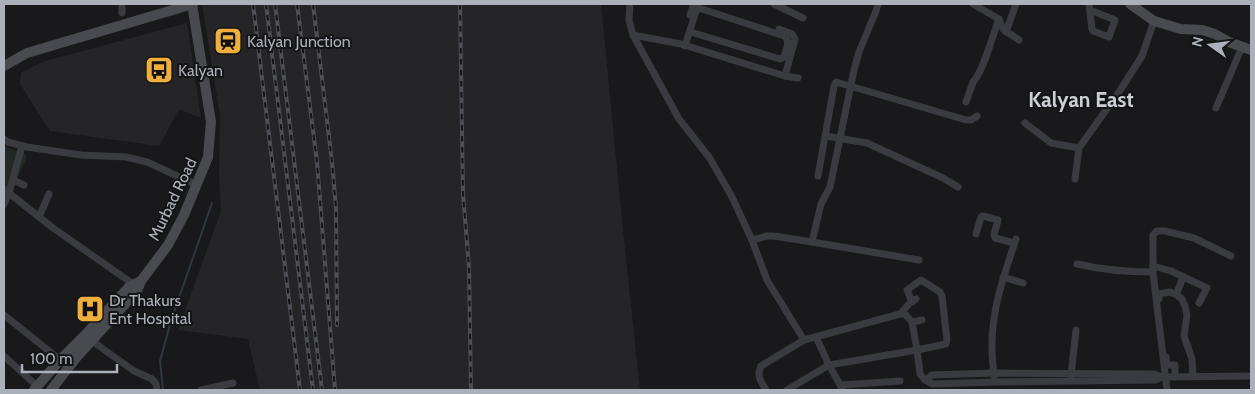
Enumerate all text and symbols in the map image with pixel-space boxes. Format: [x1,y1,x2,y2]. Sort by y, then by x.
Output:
north arrow [1185,20,1235,70]
station icon: Kalyan Junction [213,26,243,56]
place label: Kalyan Junction [247,32,351,51]
text: N [1187,35,1207,49]
bus stop icon: Kalyan [144,55,174,85]
place label: Kalyan [178,61,223,80]
district label: Kalyan East [1028,87,1134,112]
street label: Murbad Road [144,155,201,244]
place label: Dr Thakurs Ent Hospital [109,291,191,328]
hospital icon: Dr Thakurs Ent Hospital [75,294,105,324]
scale bar [22,342,118,374]
text: 100 m [30,350,72,368]

